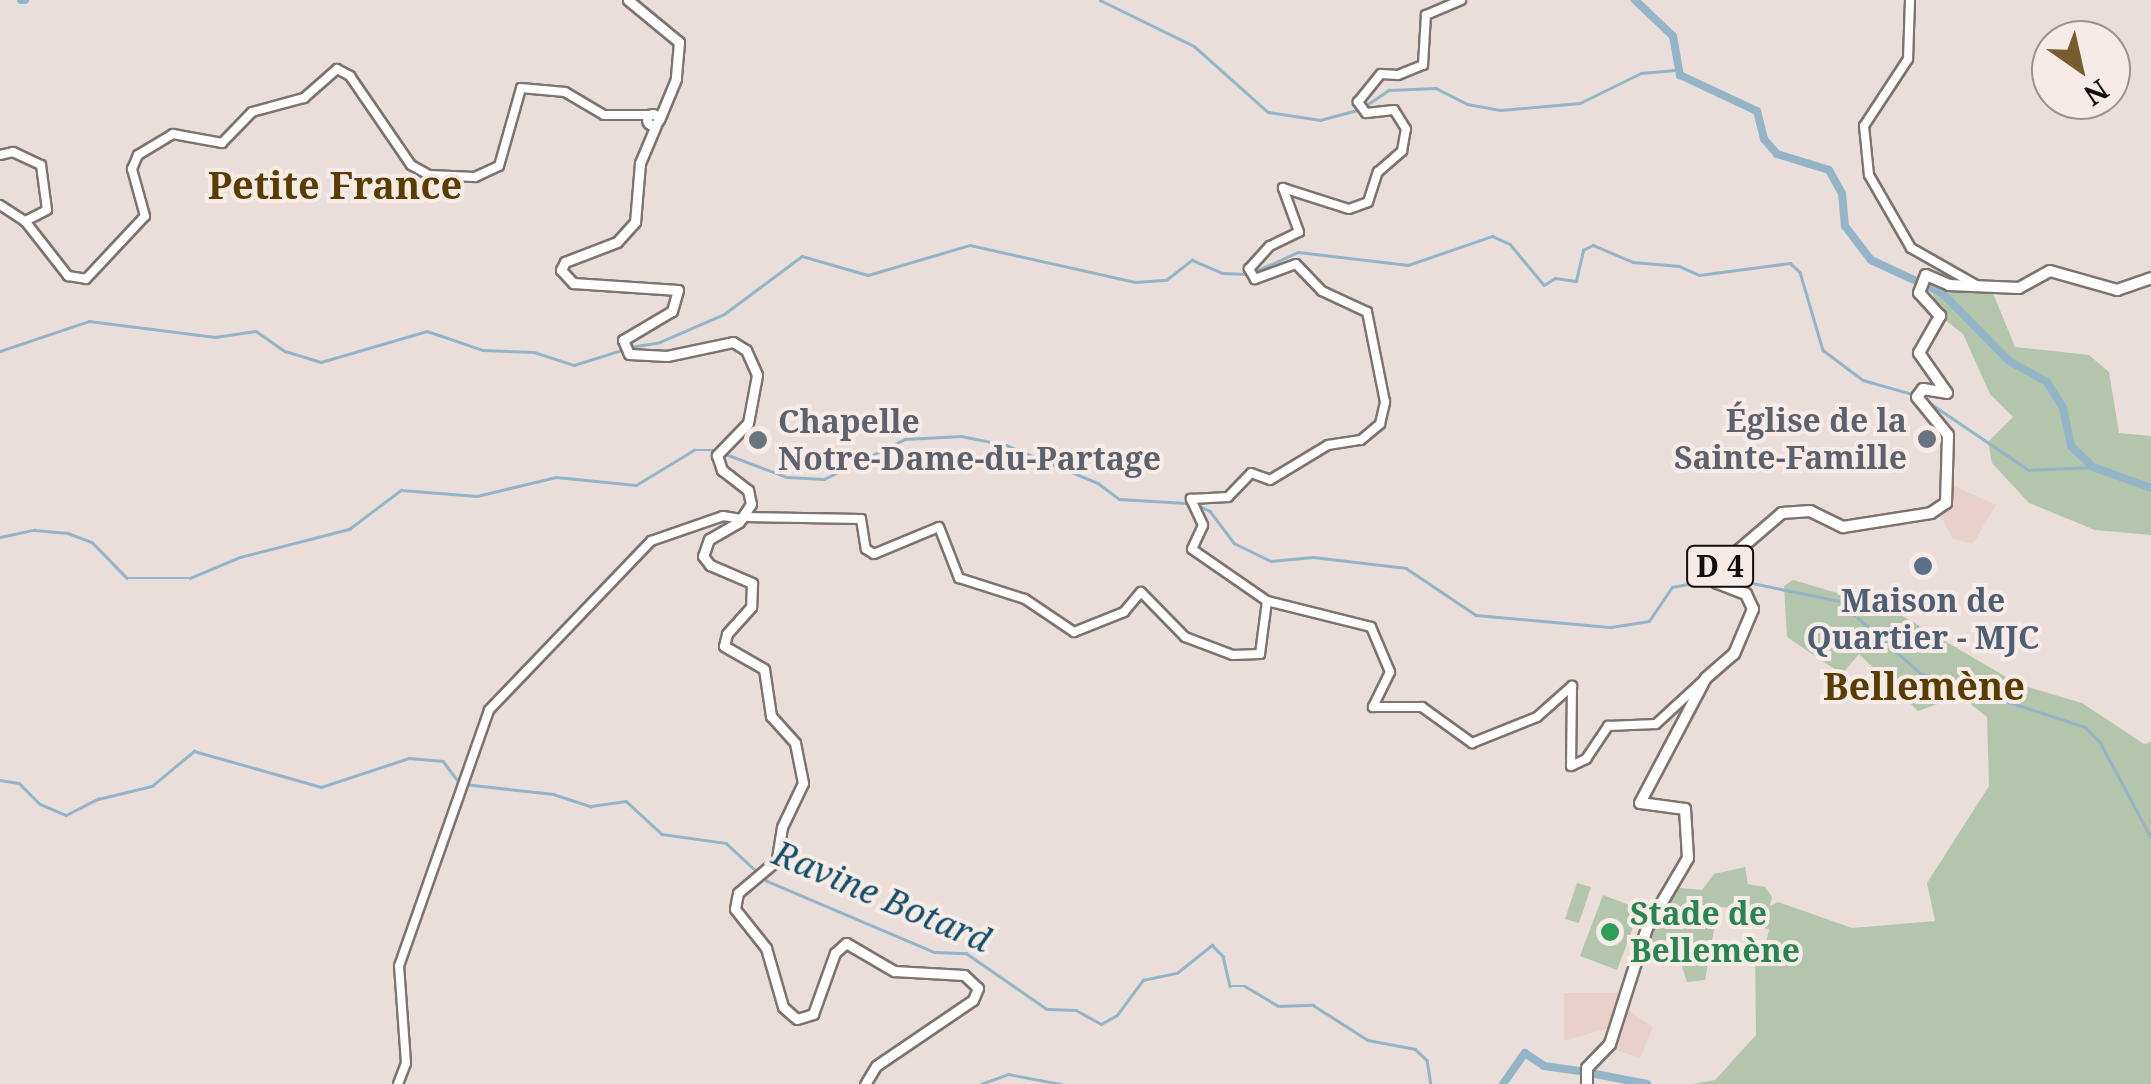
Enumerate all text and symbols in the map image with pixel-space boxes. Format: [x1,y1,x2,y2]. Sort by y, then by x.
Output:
north arrow [2031,20,2131,120]
text: N [2077,71,2116,115]
district label: Petite France [208,162,462,208]
place label: Église de la Sainte-Famille [1674,402,1907,477]
place label: Chapelle Notre-Dame-du-Partage [778,403,1161,478]
marker: Église de la Sainte-Famille [1916,428,1938,450]
marker: Chapelle Notre-Dame-du-Partage [747,429,769,451]
road number: D 4 [1685,541,1755,591]
marker: Maison de Quartier - MJC [1912,555,1934,577]
place label: Maison de Quartier - MJC [1807,582,2039,657]
district label: Bellemène [1823,663,2025,709]
water label: Ravine Botard [767,831,997,961]
place label: Stade de Bellemène [1630,895,1800,970]
marker: Stade de Bellemène [1599,921,1621,943]

